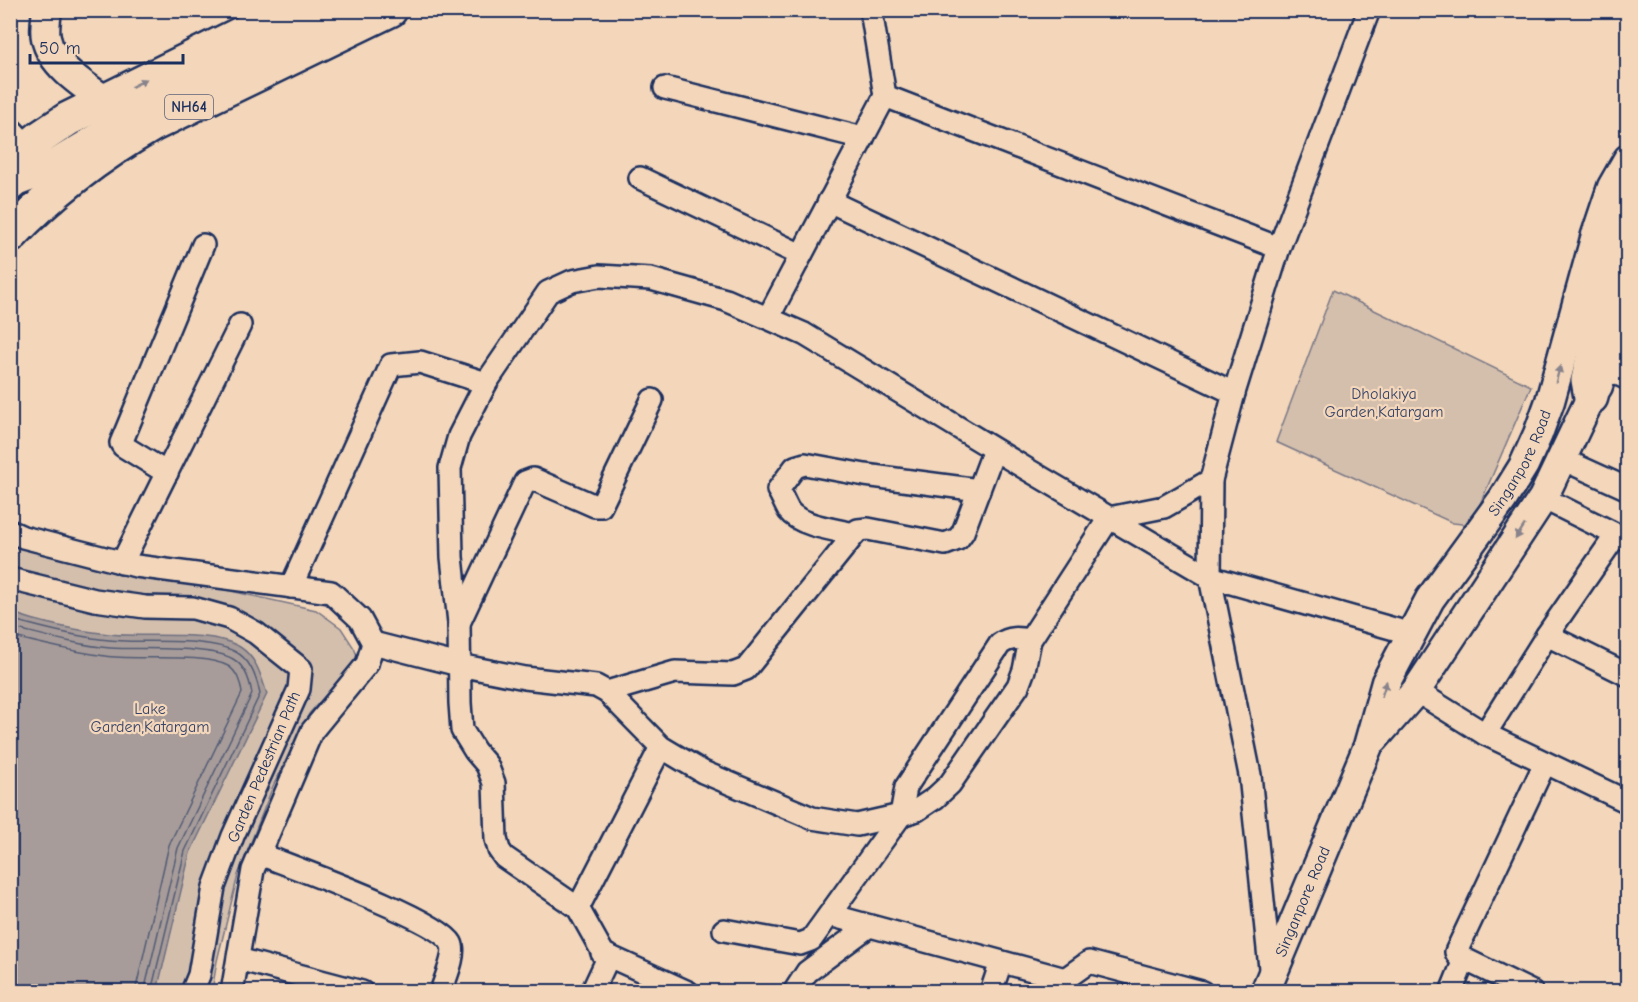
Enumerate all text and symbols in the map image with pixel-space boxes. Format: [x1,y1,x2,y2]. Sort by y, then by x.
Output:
scale bar [30,27,183,65]
text: 50 m [39,38,81,59]
one-way arrow [131,78,148,88]
road number: NH64 [165,95,213,119]
one-way arrow [1554,364,1563,382]
park label: Dholakiya Garden,Katargam [1325,385,1443,421]
street label: Singanpore Road [1485,407,1555,520]
one-way arrow [1515,523,1526,540]
one-way arrow [1380,680,1389,698]
street label: Garden Pedestrian Path [224,689,304,845]
park label: Lake Garden,Katargam [91,700,209,736]
street label: Singanpore Road [1272,844,1334,959]

